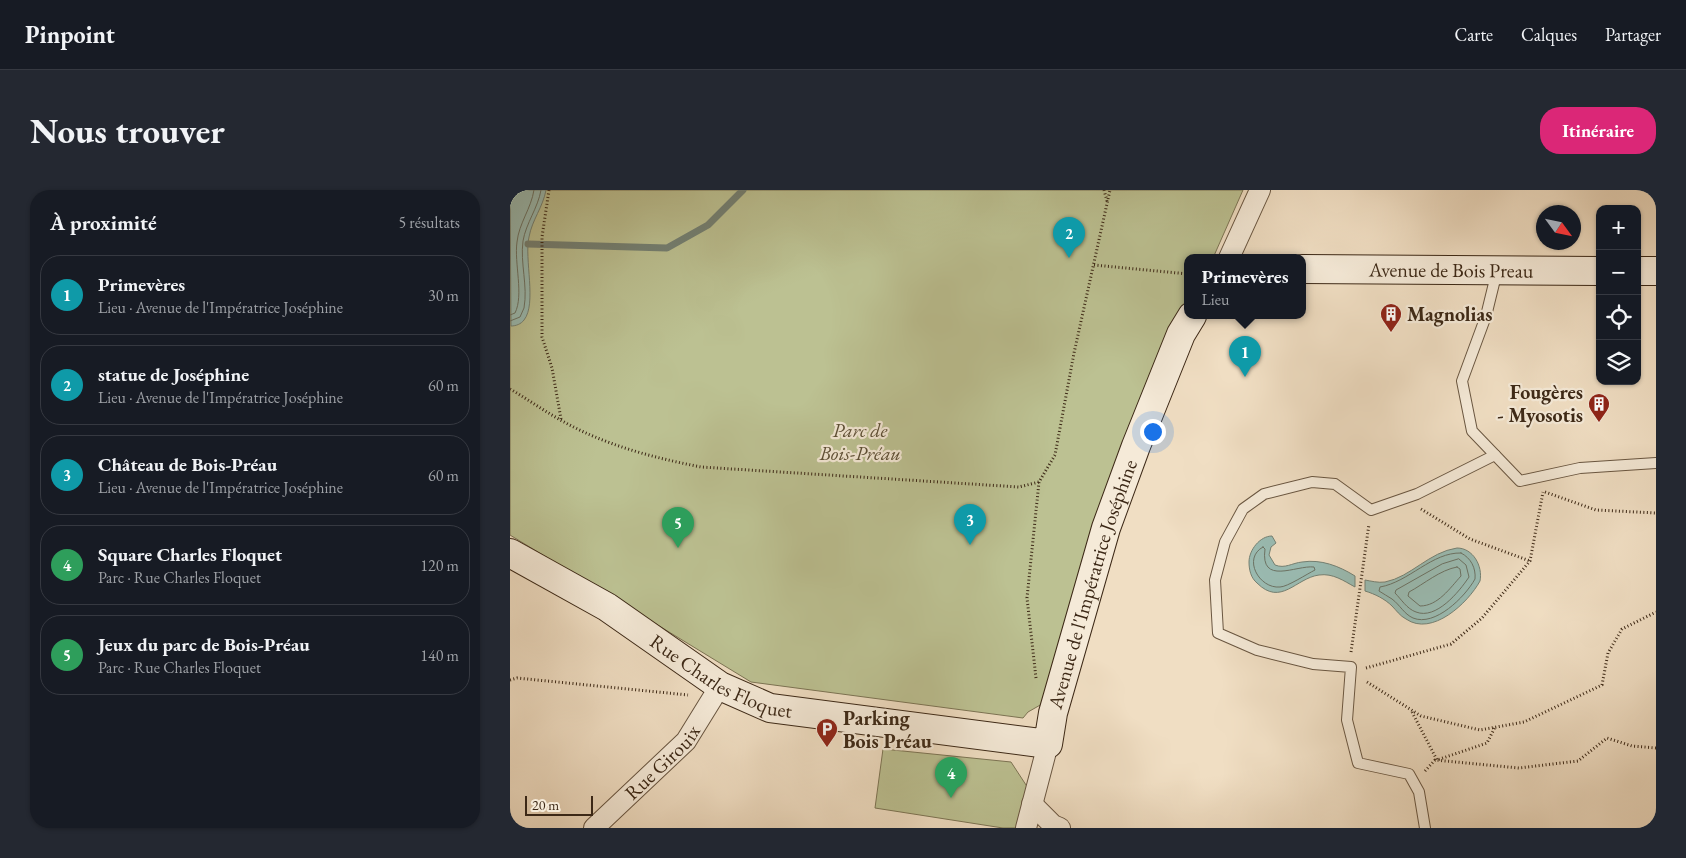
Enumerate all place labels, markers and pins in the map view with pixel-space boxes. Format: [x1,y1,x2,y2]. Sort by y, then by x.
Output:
pin: 2 [1053,217,1085,258]
place label: Magnolias [1407,301,1492,327]
building icon: Magnolias [1379,302,1403,333]
pin: 1 [1229,336,1261,377]
place label: Fougères - Myosotis [1497,379,1583,428]
building icon: Fougères - Myosotis [1587,392,1611,423]
pin: 3 [954,504,986,545]
pin: 5 [662,507,694,548]
place label: Parking Bois Préau [843,705,932,754]
parking icon: Parking Bois Préau [815,717,839,748]
pin: 4 [935,757,967,798]

